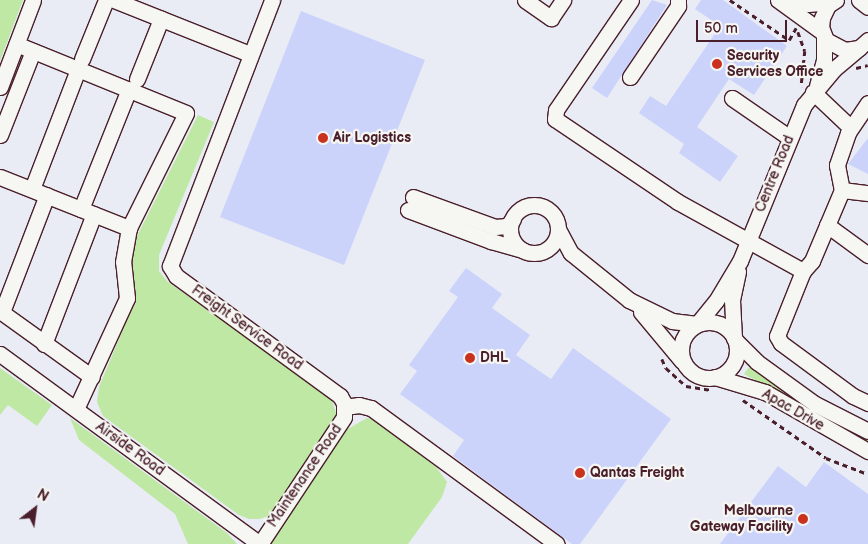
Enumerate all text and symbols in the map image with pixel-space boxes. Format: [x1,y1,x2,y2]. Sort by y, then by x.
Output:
scale bar [698,10,789,42]
text: 50 m [704,19,738,38]
place label: Security Services Office [727,48,823,80]
marker: Security Services Office [711,58,723,70]
place label: Air Logistics [333,130,411,146]
marker: Air Logistics [317,132,329,144]
street label: Centre Road [752,133,798,215]
street label: Freight Service Road [188,282,306,374]
place label: DHL [480,350,508,366]
marker: DHL [464,352,476,364]
street label: Apac Drive [759,386,827,434]
street label: Airside Road [92,418,168,480]
street label: Maintenance Road [264,421,346,531]
place label: Qantas Freight [590,465,684,481]
marker: Qantas Freight [574,467,586,479]
north arrow [10,484,60,534]
text: N [34,486,52,506]
place label: Melbourne Gateway Facility [690,503,793,536]
marker: Melbourne Gateway Facility [797,513,809,525]

